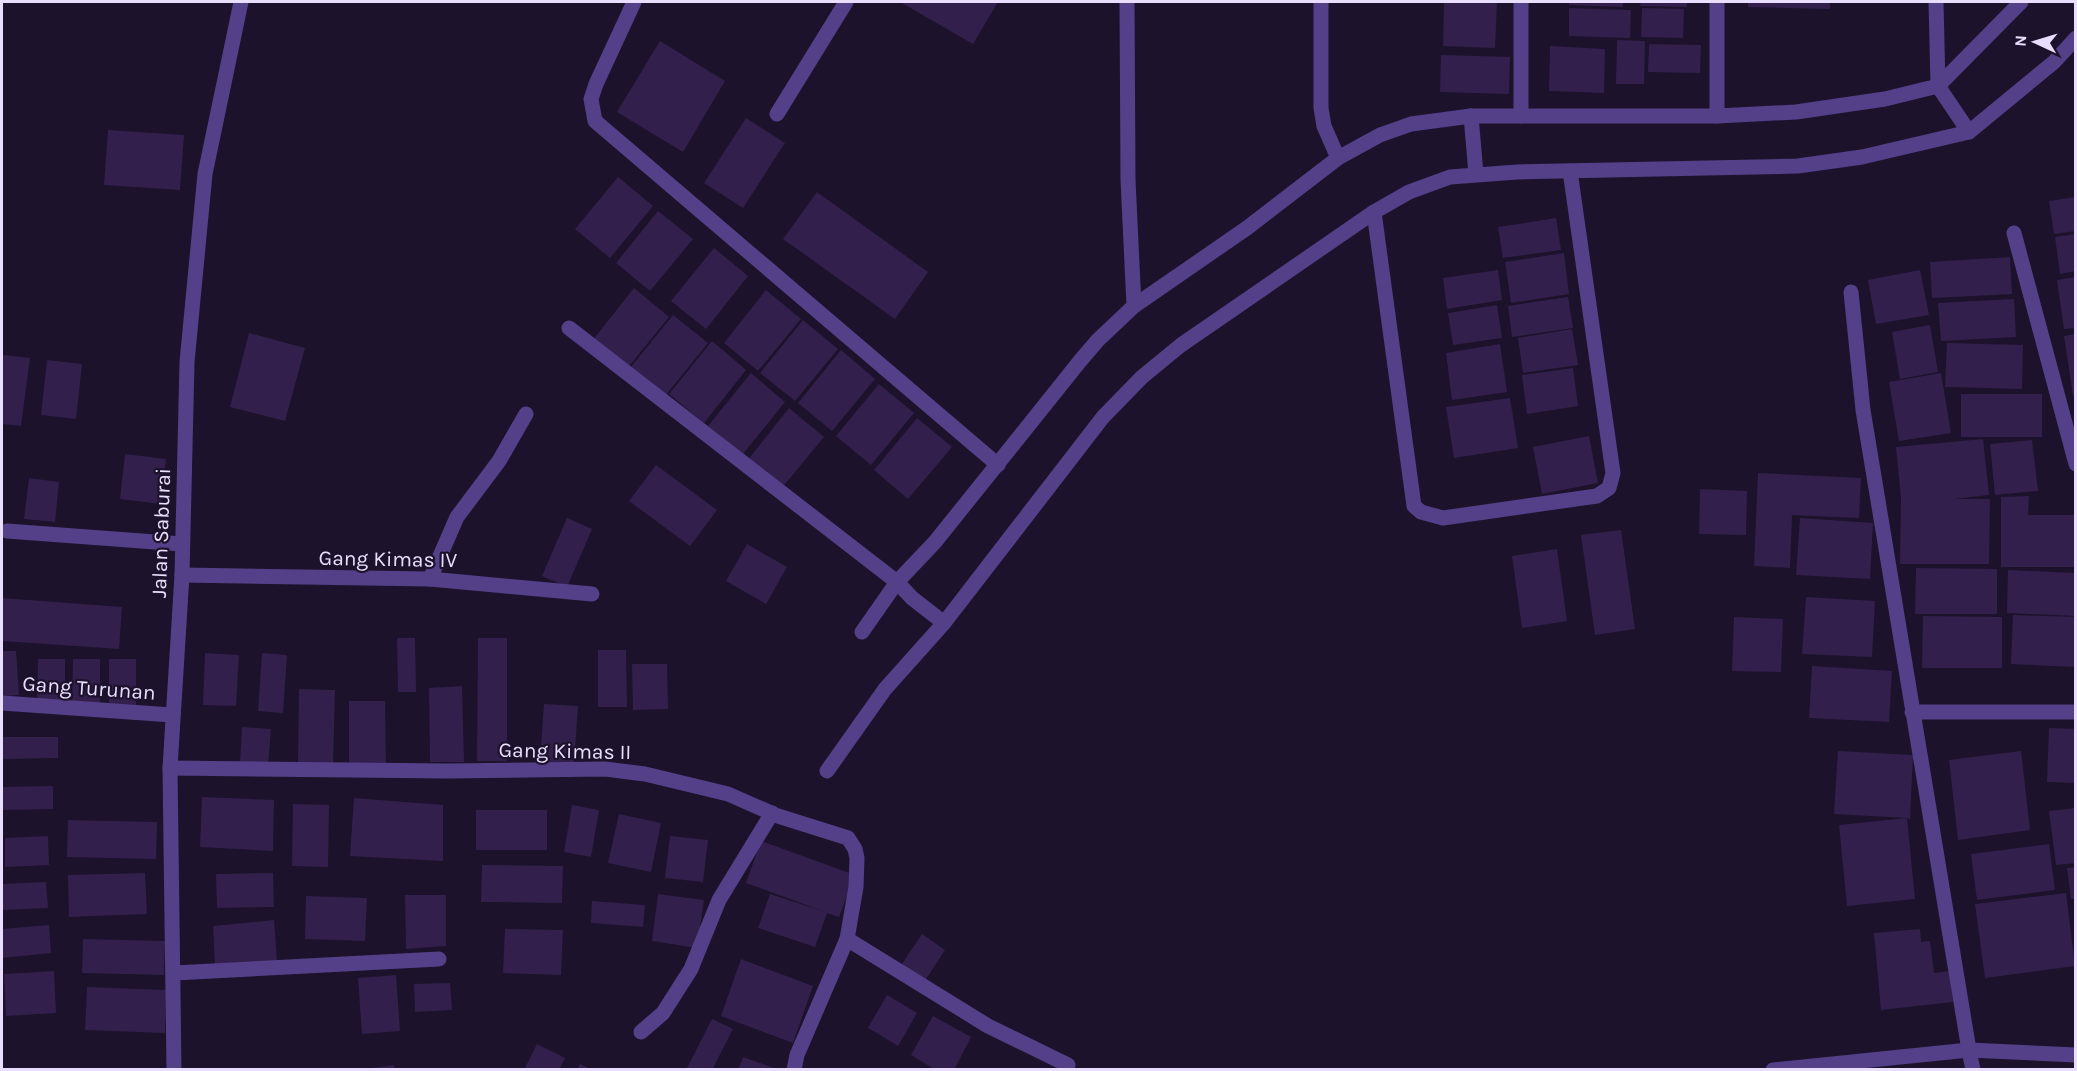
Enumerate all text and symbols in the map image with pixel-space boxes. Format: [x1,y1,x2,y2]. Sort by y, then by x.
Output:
north arrow [2005,12,2065,72]
text: N [2011,35,2030,47]
street label: Jalan Saburai [147,468,175,598]
street label: Gang Kimas IV [319,546,458,572]
street label: Gang Turunan [22,671,156,705]
street label: Gang Kimas II [498,738,632,764]

